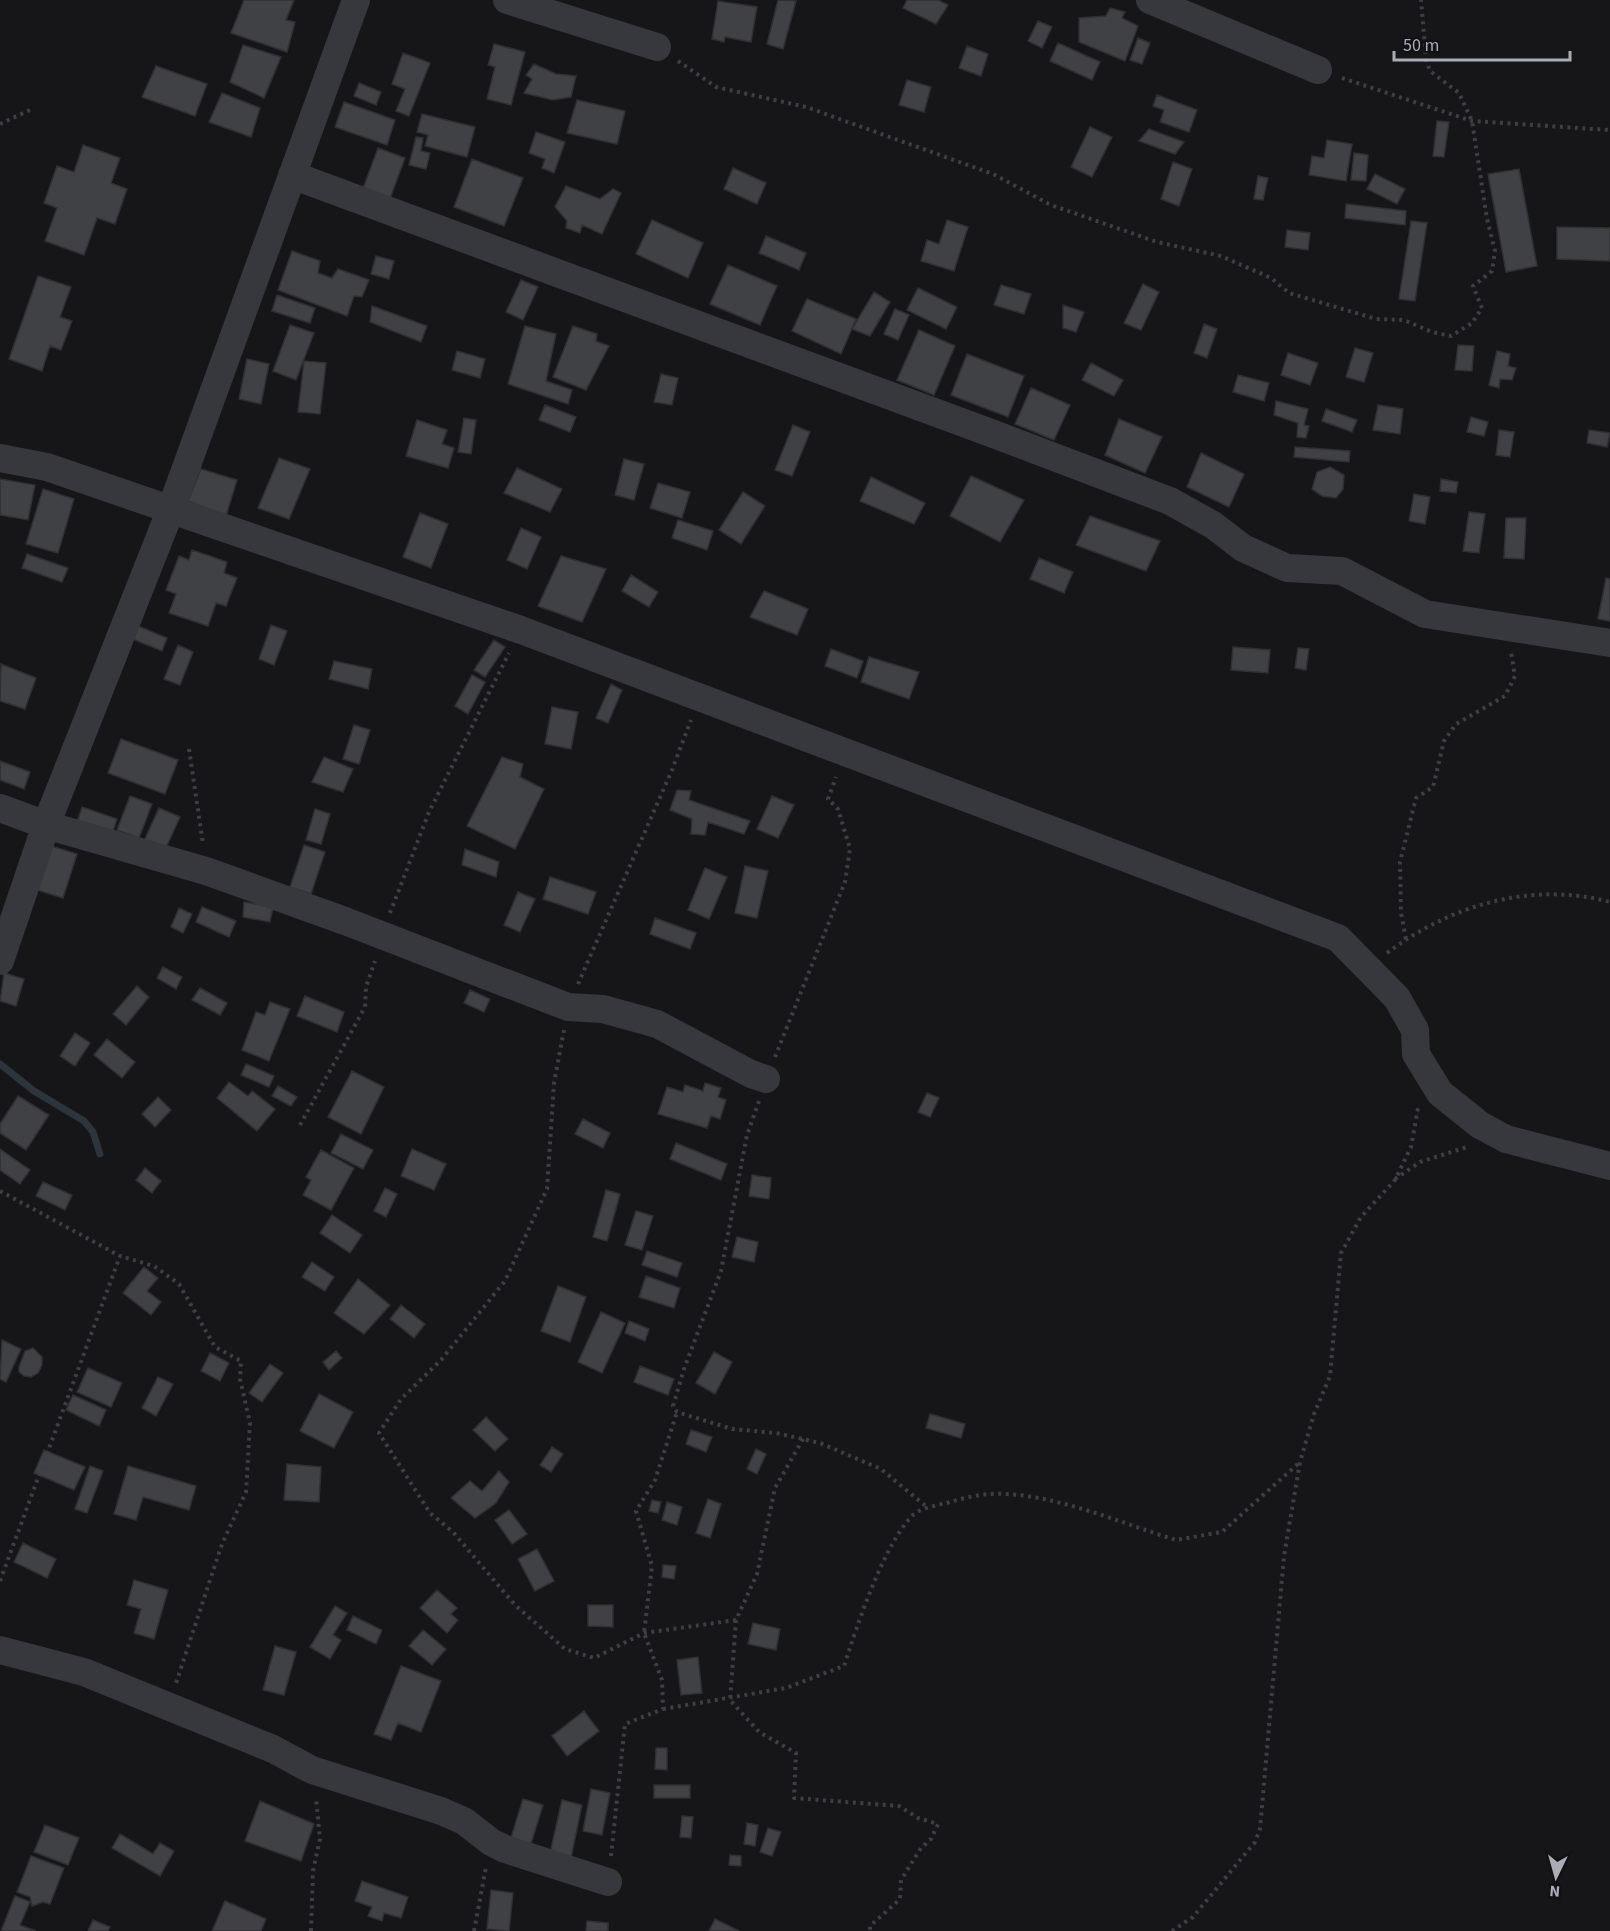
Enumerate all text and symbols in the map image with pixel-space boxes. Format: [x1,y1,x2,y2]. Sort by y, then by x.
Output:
scale bar [1394,24,1570,62]
text: 50 m [1403,33,1439,58]
north arrow [1526,1847,1586,1907]
text: N [1549,1880,1561,1902]

